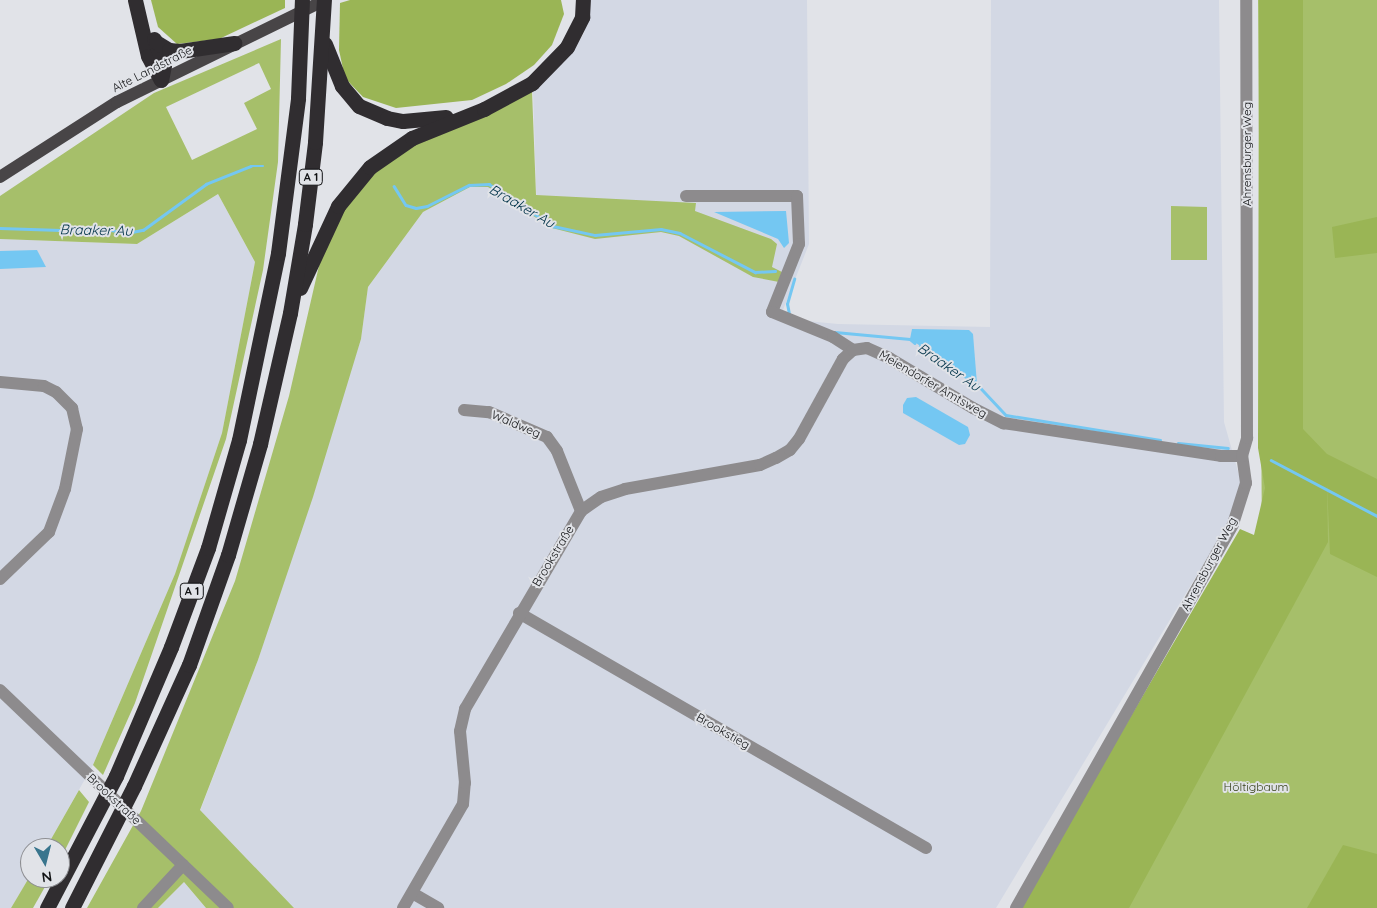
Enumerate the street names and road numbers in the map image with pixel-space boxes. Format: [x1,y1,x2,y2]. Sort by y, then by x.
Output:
street label: Alte Landstraße [110,43,194,95]
street label: Ahrensburger Weg [1240,102,1254,206]
road number: A 1 [298,168,324,186]
street label: Meiendorfer Amtsweg [876,347,990,421]
street label: Waldweg [489,407,543,441]
street label: Ahrensburger Weg [1178,515,1240,613]
street label: Brookstraße [529,523,577,589]
road number: A 1 [180,582,204,600]
street label: Brookstieg [694,710,752,752]
street label: Brookstraße [84,770,144,828]

